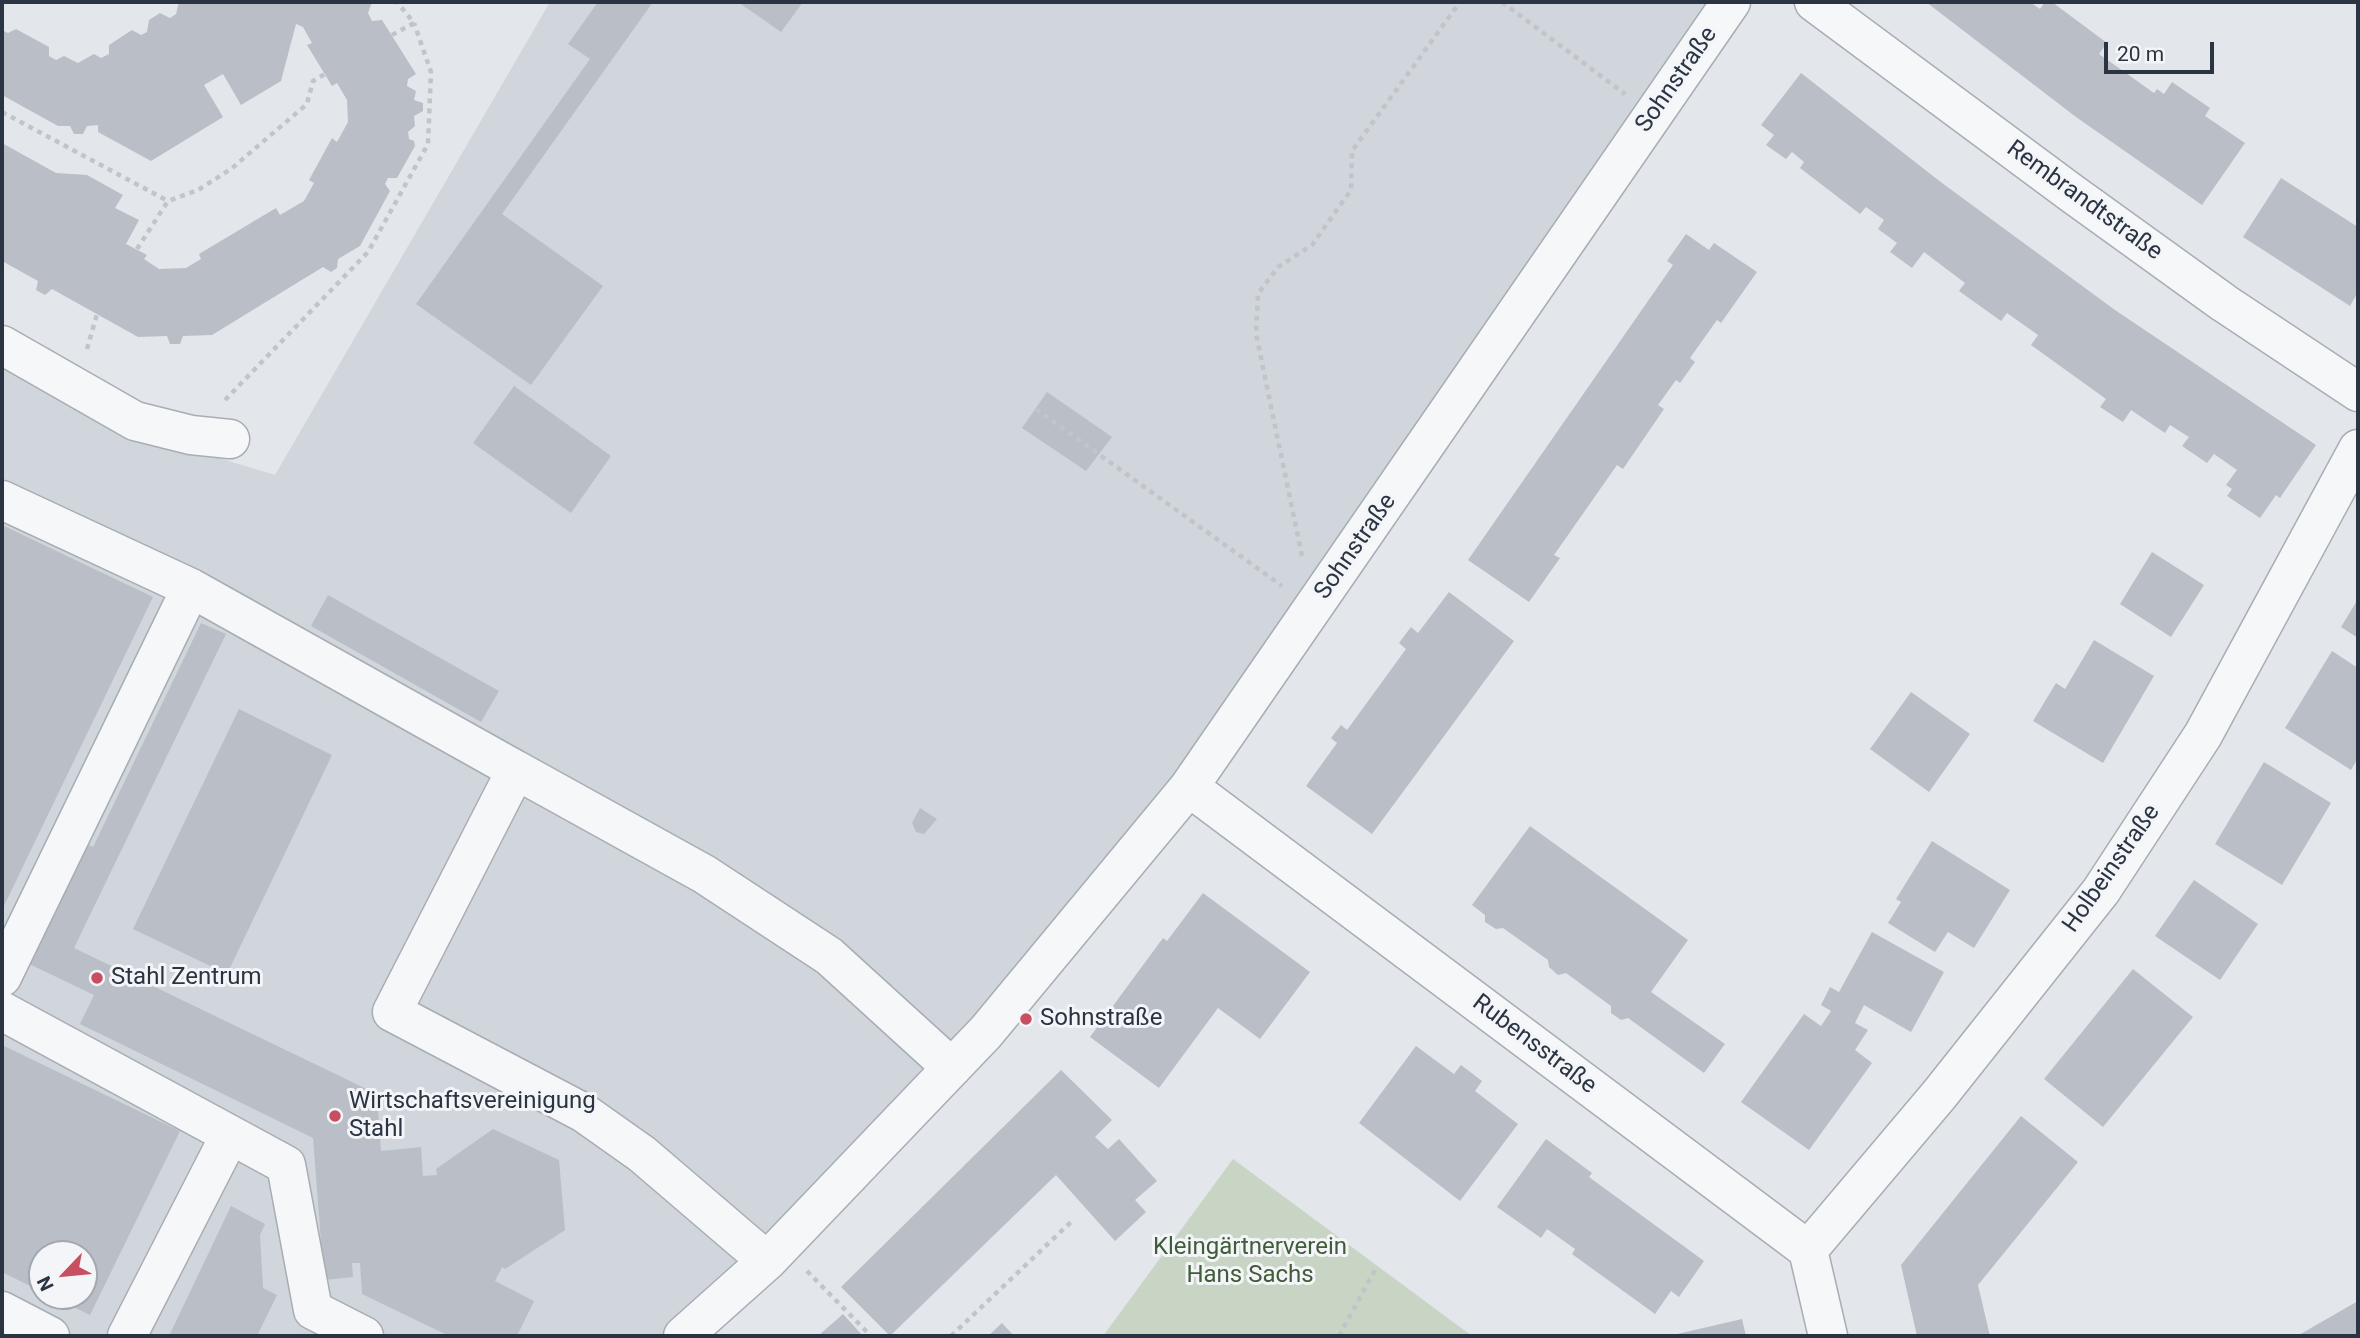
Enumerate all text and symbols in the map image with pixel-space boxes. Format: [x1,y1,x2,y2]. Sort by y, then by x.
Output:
street label: Sohnstraße [1630,22,1724,138]
scale bar [2108,28,2218,72]
text: 20 m [2117,42,2164,66]
street label: Rembrandtstraße [2001,135,2167,267]
street label: Sohnstraße [1309,489,1403,605]
street label: Holbeinstraße [2057,799,2167,939]
place label: Stahl Zentrum [111,964,262,992]
marker: Stahl Zentrum [89,970,105,986]
street label: Rubensstraße [1466,989,1602,1101]
place label: Sohnstraße [1040,1005,1162,1033]
marker: Sohnstraße [1018,1011,1034,1027]
place label: Wirtschaftsvereinigung Stahl [349,1088,596,1144]
marker: Wirtschaftsvereinigung Stahl [327,1108,343,1124]
park label: Kleingärtnerverein Hans Sachs [1153,1234,1347,1290]
north arrow [28,1240,98,1310]
text: N [32,1272,59,1295]

